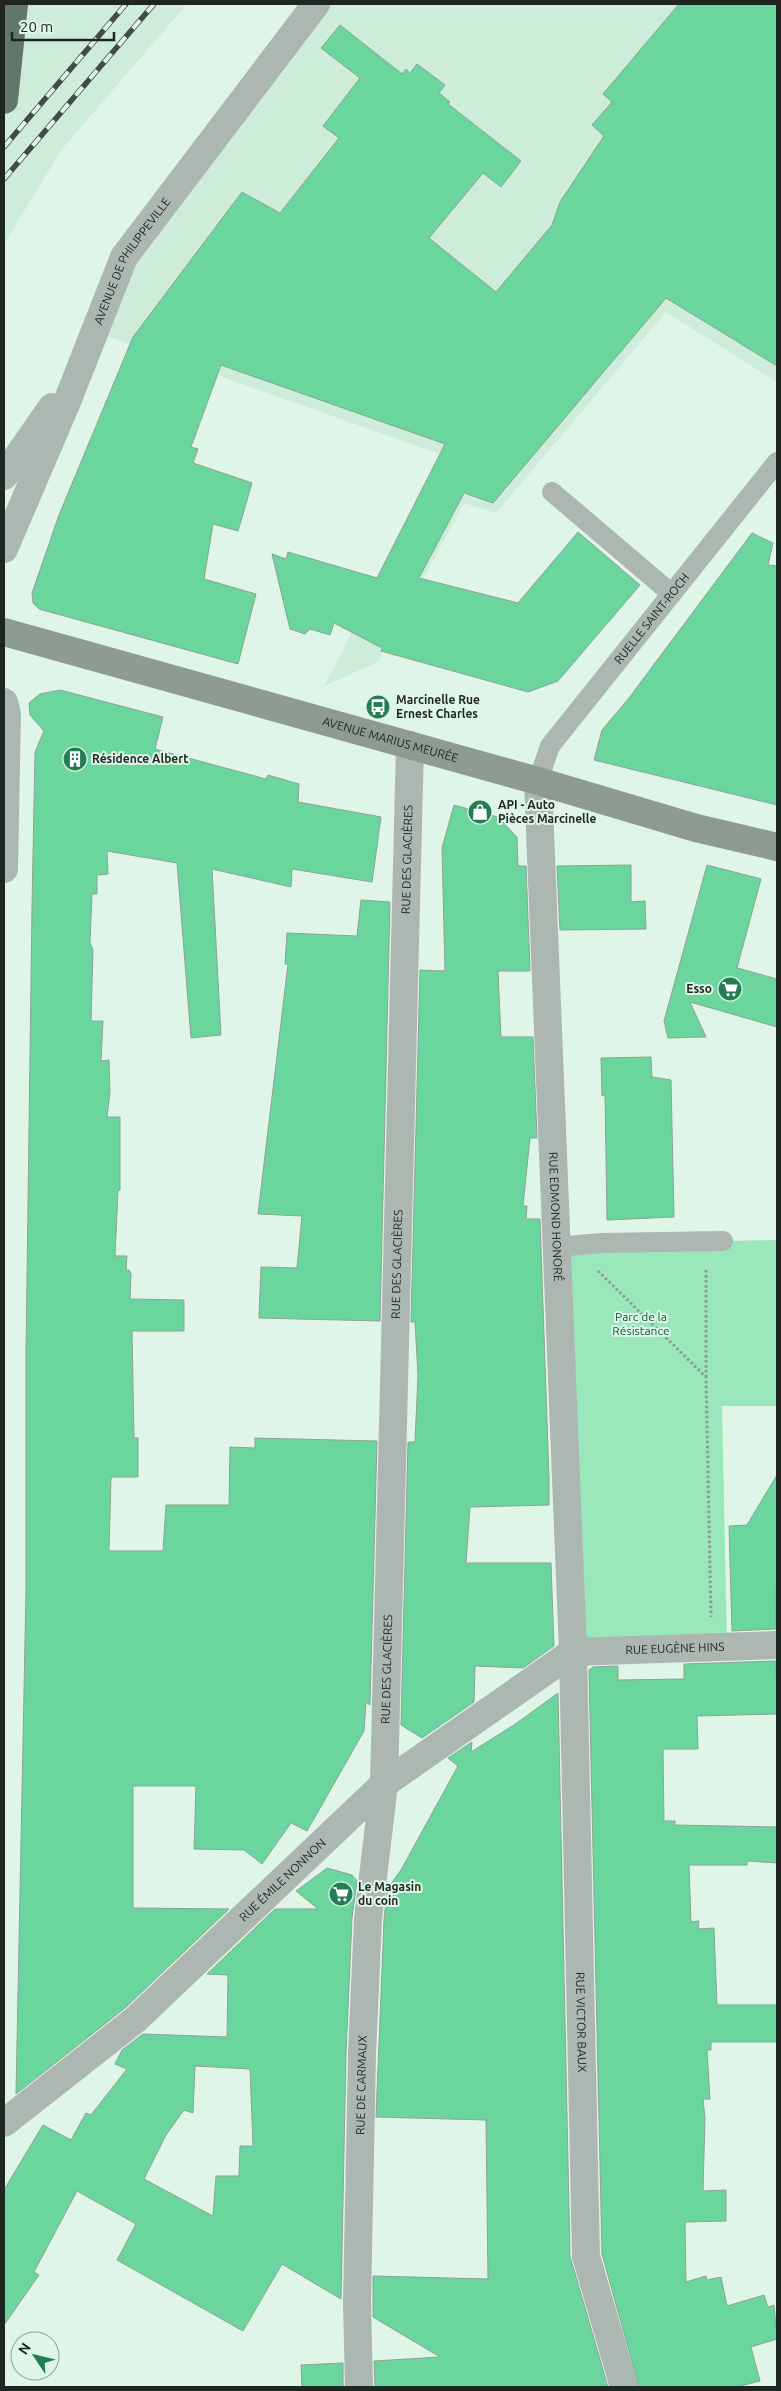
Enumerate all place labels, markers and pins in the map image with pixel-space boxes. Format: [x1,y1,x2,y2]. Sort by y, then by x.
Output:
place label: Marcinelle Rue Ernest Charles [396,693,480,720]
bus stop icon: Marcinelle Rue Ernest Charles [365,694,391,720]
building icon: Résidence Albert [62,746,88,772]
place label: Résidence Albert [92,752,188,765]
place label: API - Auto Pièces Marcinelle [498,798,596,825]
shop icon: API - Auto Pièces Marcinelle [467,799,493,825]
supermarket icon: Esso [717,976,743,1002]
place label: Esso [686,982,712,995]
place label: Le Magasin du coin [358,1880,421,1907]
supermarket icon: Le Magasin du coin [328,1881,354,1907]

